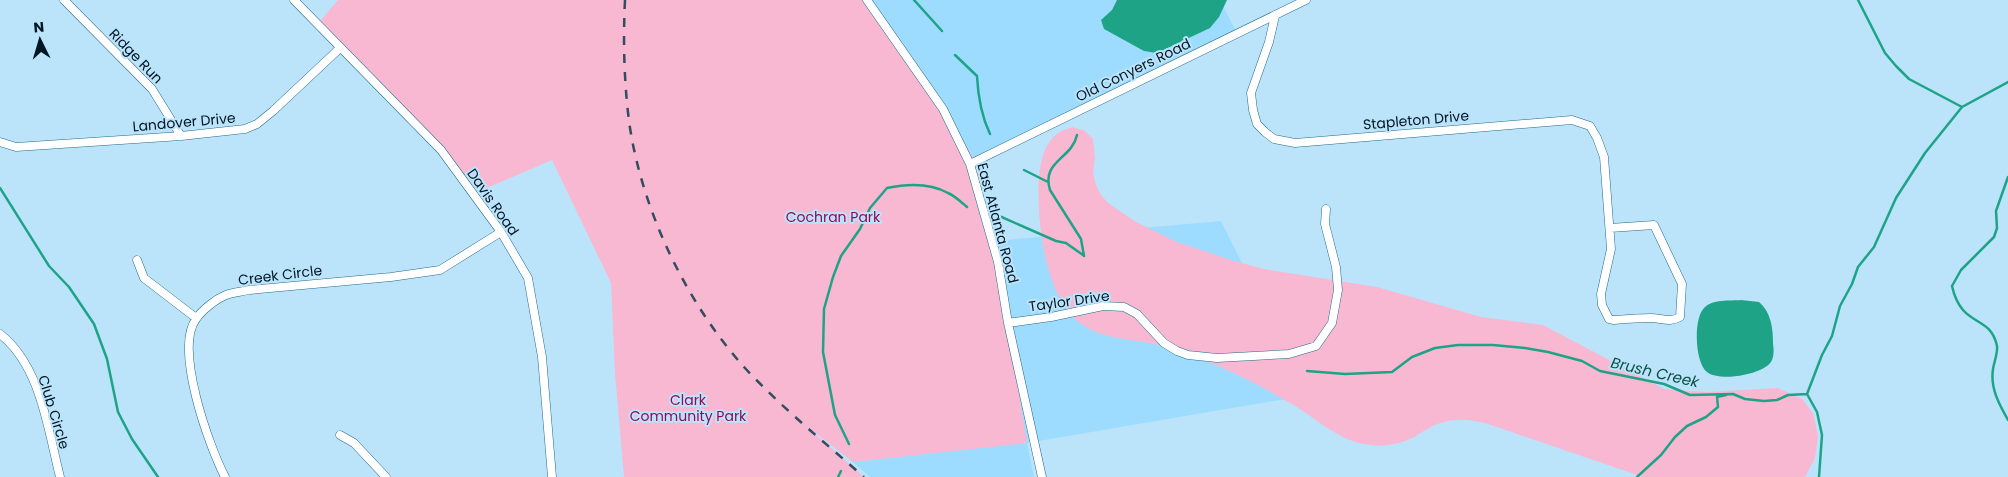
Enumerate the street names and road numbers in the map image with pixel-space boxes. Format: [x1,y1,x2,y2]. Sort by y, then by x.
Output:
street label: Ridge Run [105,24,167,88]
street label: Old Conyers Road [1072,33,1194,107]
street label: Stapleton Drive [1362,105,1470,135]
street label: Landover Drive [132,108,237,136]
street label: East Atlanta Road [972,161,1024,285]
street label: Davis Road [462,164,524,240]
street label: Creek Circle [237,260,323,290]
street label: Taylor Drive [1027,285,1111,317]
street label: Club Circle [33,372,75,452]

